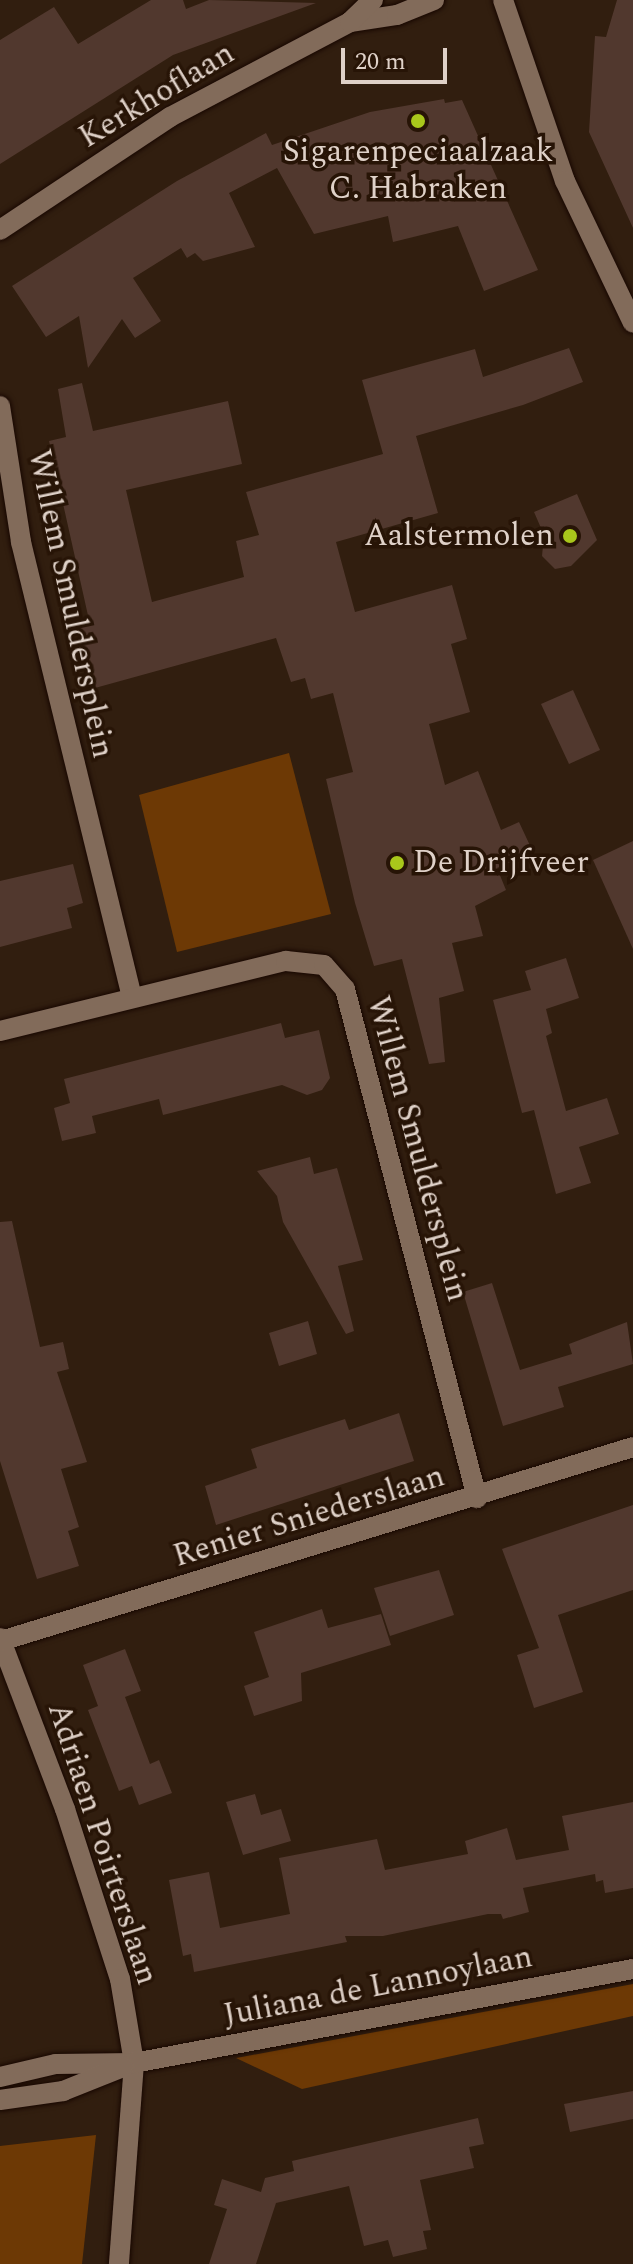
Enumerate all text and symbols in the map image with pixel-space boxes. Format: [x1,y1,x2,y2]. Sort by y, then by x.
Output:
scale bar [345,32,451,82]
street label: Kerkhoflaan [72,35,242,157]
text: 20 m [355,44,406,80]
marker: Sigarenpeciaalzaak C. Habraken [409,112,427,130]
place label: Sigarenpeciaalzaak C. Habraken [283,134,553,209]
street label: Willem Smuldersplein [19,446,121,762]
place label: Aalstermolen [364,517,554,555]
marker: Aalstermolen [561,527,579,545]
place label: De Drijfveer [413,844,589,882]
marker: De Drijfveer [388,854,406,872]
street label: Willem Smuldersplein [358,992,476,1306]
street label: Renier Sniederslaan [169,1457,449,1577]
street label: Adriaen Poirterslaan [38,1698,166,1990]
street label: Juliana de Lannoylaan [220,1938,536,2036]

